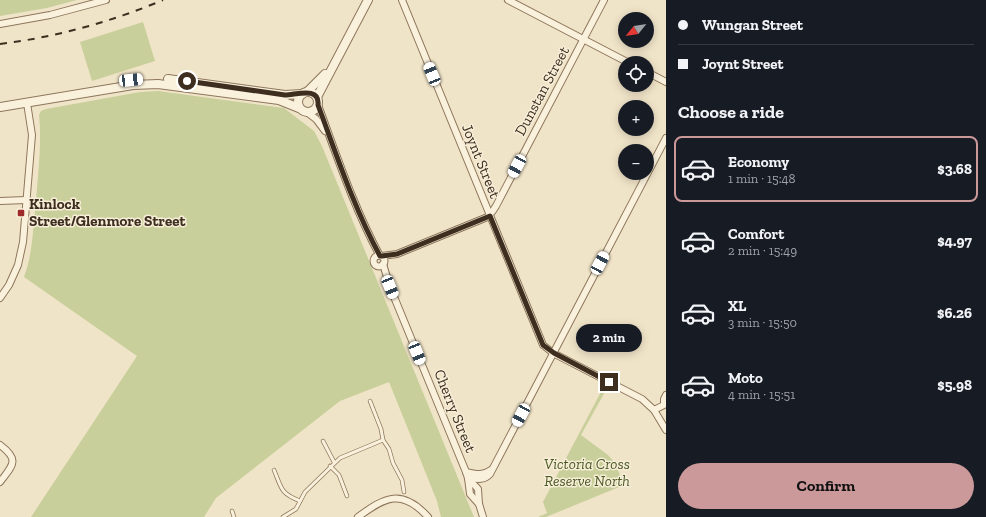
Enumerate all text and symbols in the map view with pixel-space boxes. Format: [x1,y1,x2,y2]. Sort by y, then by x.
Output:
north arrow [618,12,654,48]
map controls [618,12,654,180]
text: Wungan Street [702,16,803,34]
street label: Dunstan Street [511,43,573,139]
text: Joynt Street [702,55,784,73]
button: locate [618,56,654,92]
car [422,61,442,87]
route start [178,72,196,90]
car [118,73,144,87]
button: + [618,100,654,136]
text: Choose a ride [678,101,784,123]
street label: Joynt Street [458,121,504,201]
button: − [618,144,654,180]
icon: car [680,151,716,187]
car [506,153,528,179]
text: Economy [728,153,789,171]
text: $3.68 [937,160,972,178]
text: 1 min · 15:48 [728,171,796,186]
place label: Kinlock Street/Glenmore Street [29,195,186,230]
marker: Kinlock Street/Glenmore Street [16,208,26,218]
icon: car [680,223,716,259]
text: Comfort [728,225,784,243]
text: $4.97 [937,232,972,250]
text: 2 min · 15:49 [728,243,797,258]
car [589,250,611,276]
car [380,274,400,300]
icon: car [680,295,716,331]
text: XL [728,297,746,315]
text: $6.26 [937,304,972,322]
text: 3 min · 15:50 [728,315,797,330]
callout: 2 min [576,324,642,352]
text: 2 min [593,330,625,345]
car [407,340,427,366]
street label: Cherry Street [430,367,480,456]
icon: car [680,367,716,403]
text: Moto [728,369,763,387]
route end [600,373,618,391]
text: $5.98 [937,376,972,394]
text: 4 min · 15:51 [728,387,795,402]
car [510,402,532,428]
park label: Victoria Cross Reserve North [544,455,630,490]
button: Confirm [678,463,974,509]

